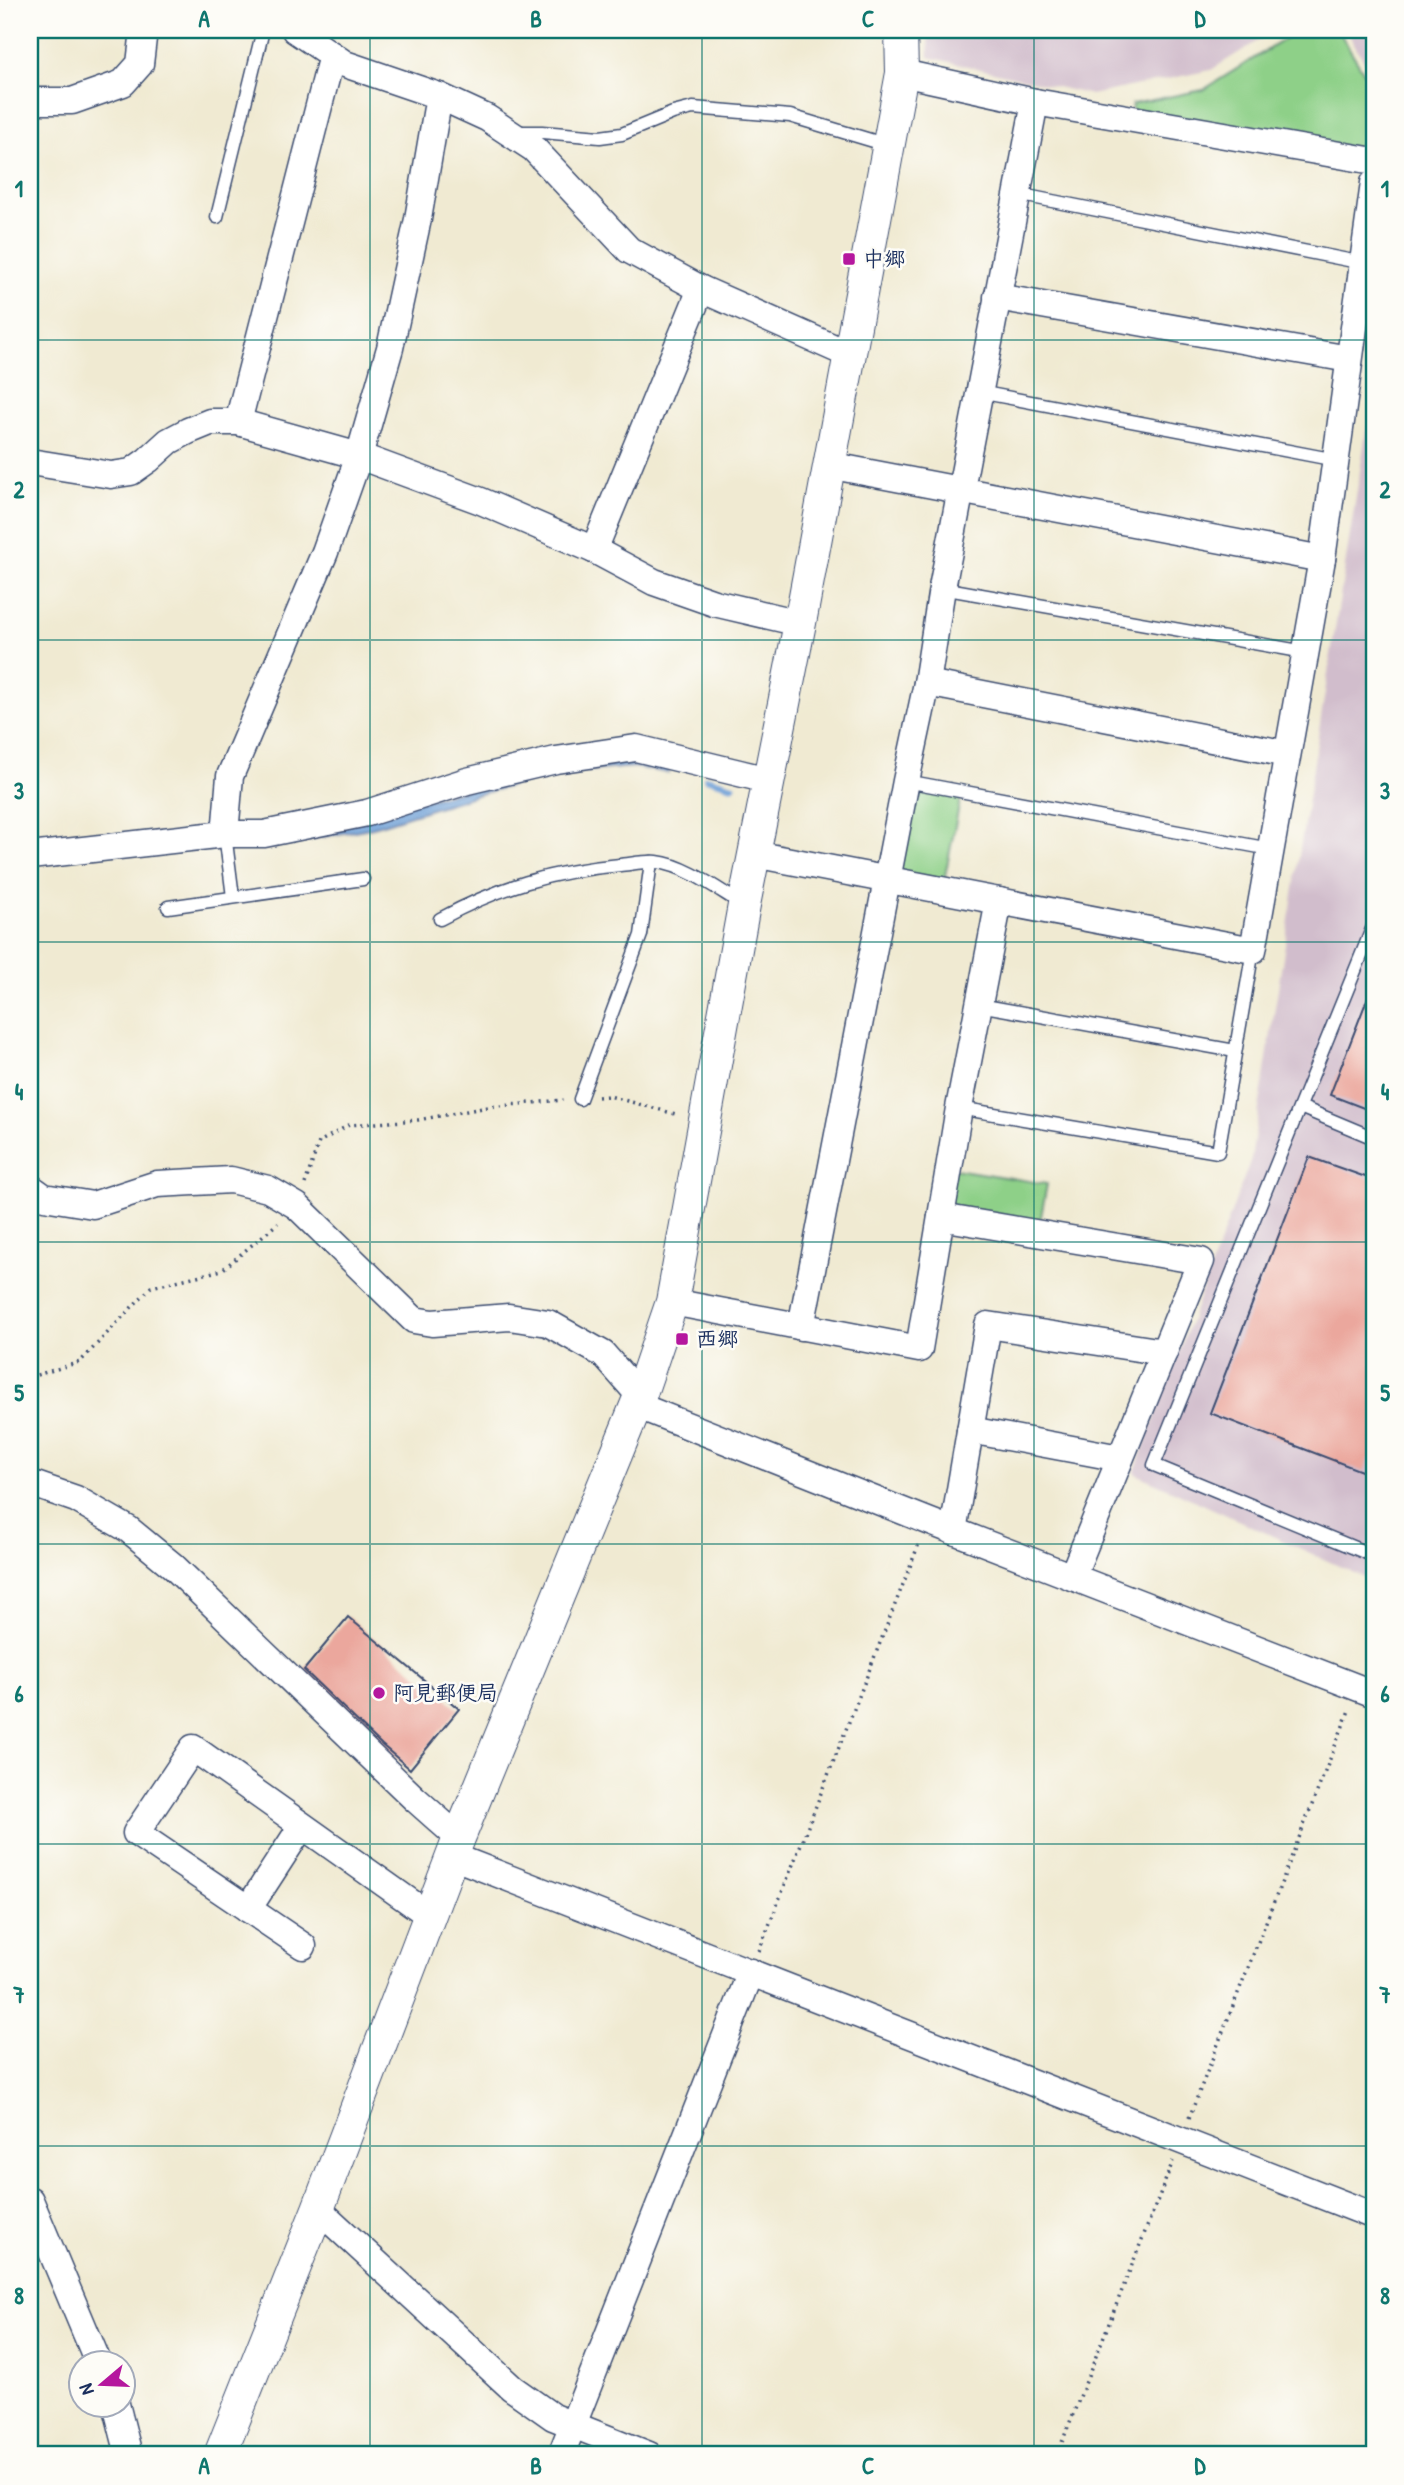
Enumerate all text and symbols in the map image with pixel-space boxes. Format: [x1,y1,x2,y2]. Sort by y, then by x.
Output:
text: A [198,3,210,34]
text: B [530,3,542,34]
text: C [862,3,874,34]
text: D [1195,3,1207,34]
text: 1 [15,173,23,204]
text: 1 [1381,173,1389,204]
place label: 中郷 [863,244,905,273]
marker: 中郷 [841,251,857,267]
text: 2 [14,474,25,505]
text: 2 [1380,474,1391,505]
text: 3 [14,775,24,806]
text: 3 [1380,775,1390,806]
text: 4 [15,1076,24,1107]
text: 4 [1381,1076,1390,1107]
place label: 西郷 [696,1324,738,1353]
marker: 西郷 [674,1331,690,1347]
text: 5 [14,1377,24,1408]
text: 5 [1380,1377,1390,1408]
text: 6 [14,1678,24,1709]
place label: 阿見郵便局 [393,1678,498,1707]
text: 6 [1380,1678,1390,1709]
marker: 阿見郵便局 [371,1685,387,1701]
text: 7 [12,1979,25,2010]
text: 7 [1378,1979,1391,2010]
text: 8 [14,2280,24,2311]
text: 8 [1380,2280,1390,2311]
north arrow [66,2348,136,2418]
text: N [72,2381,100,2399]
text: A [198,2450,210,2481]
text: B [530,2450,542,2481]
text: C [862,2450,874,2481]
text: D [1195,2450,1207,2481]

